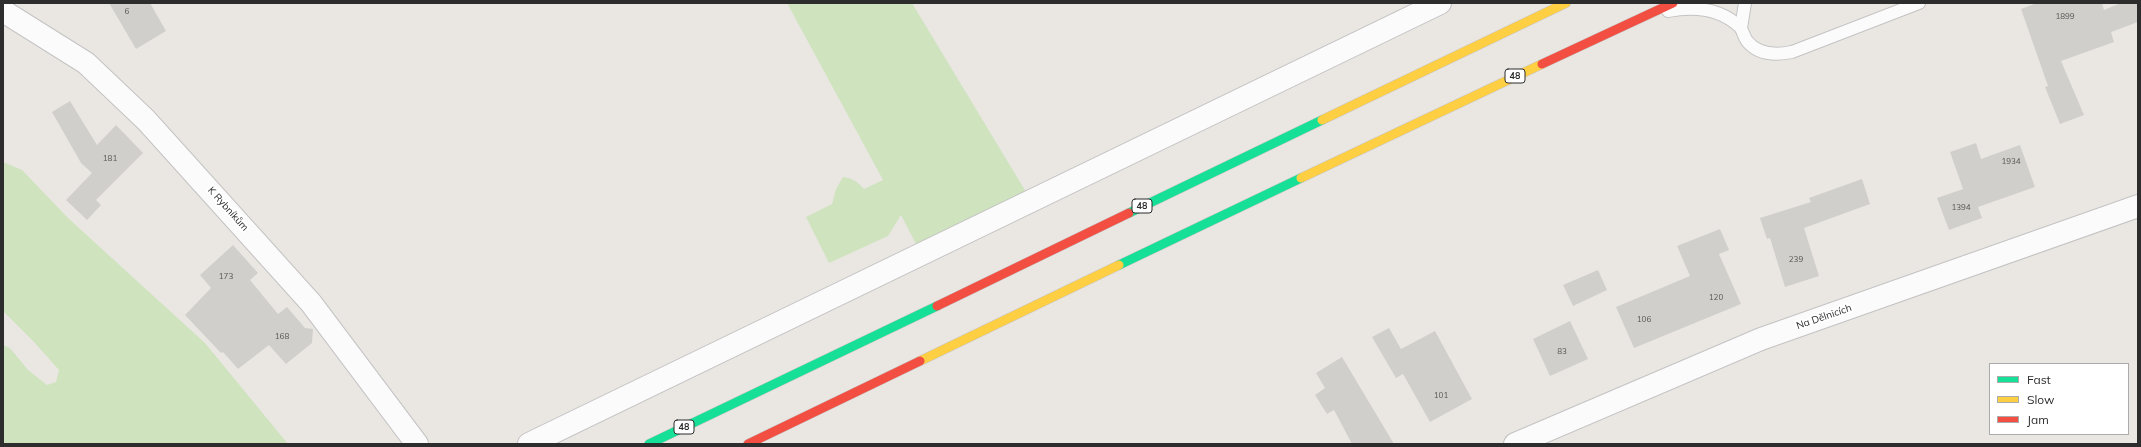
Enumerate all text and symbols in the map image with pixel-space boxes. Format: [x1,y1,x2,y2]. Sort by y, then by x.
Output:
house number: 6 [125,7,129,17]
house number: 1899 [2055,12,2075,22]
road number: 48 [1505,69,1525,83]
house number: 181 [103,154,117,164]
house number: 1934 [2001,157,2021,167]
street label: K Rybníkům [205,184,251,234]
road number: 48 [1132,199,1152,213]
house number: 1394 [1951,203,1971,213]
house number: 239 [1789,255,1803,265]
house number: 173 [219,272,233,282]
house number: 120 [1709,293,1723,303]
street label: Na Dělnicích [1795,302,1853,332]
house number: 106 [1637,315,1651,325]
house number: 168 [275,332,289,342]
house number: 83 [1557,347,1567,357]
legend [1989,363,2129,435]
text: Fast [2027,372,2051,387]
house number: 101 [1434,391,1448,401]
text: Slow [2027,392,2055,407]
text: Jam [2027,412,2049,427]
road number: 48 [674,420,694,434]

